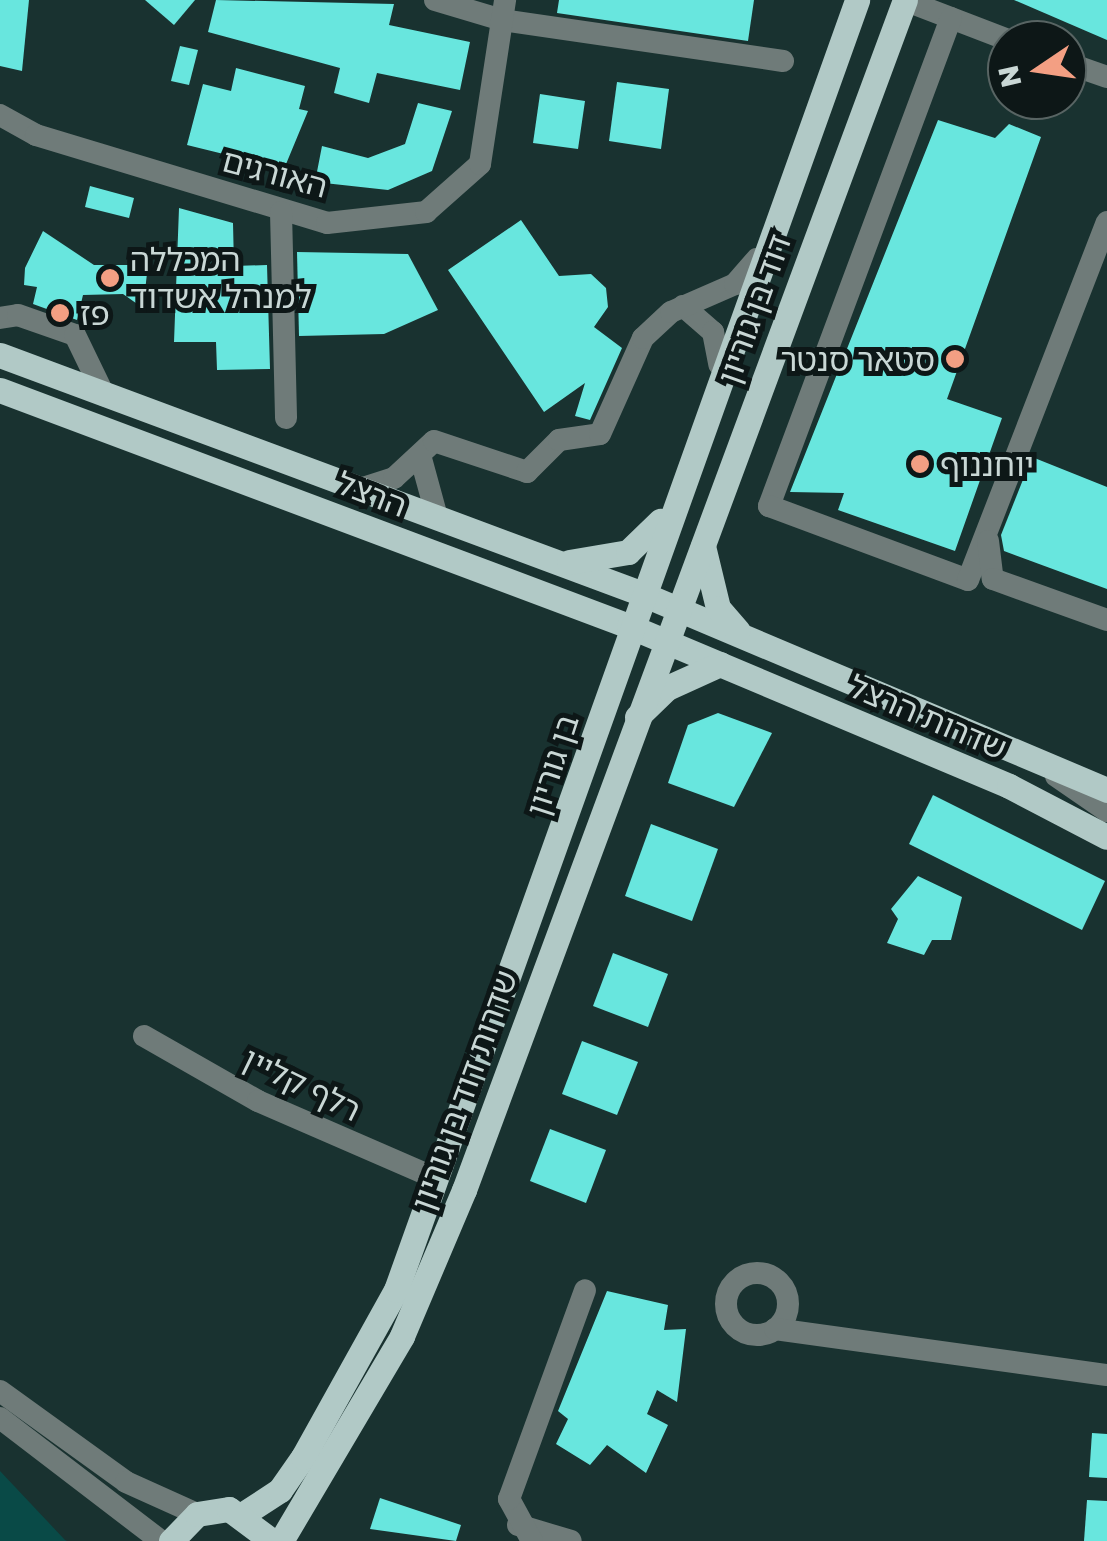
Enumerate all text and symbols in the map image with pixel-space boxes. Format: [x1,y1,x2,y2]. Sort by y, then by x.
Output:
north arrow [987,20,1087,120]
text: N [991,62,1028,90]
street label: האורגים [218,141,332,205]
street label: דוד בן גוריון [709,229,799,389]
place label: המכללה למנהל אשדוד [130,241,312,316]
marker: המכללה למנהל אשדוד [99,267,121,289]
place label: פז [80,294,110,332]
marker: פז [49,302,71,324]
place label: סטאר סנטר [780,340,935,378]
marker: סטאר סנטר [944,348,966,370]
place label: יוחננוף [940,445,1034,483]
marker: יוחננוף [909,453,931,475]
street label: הרצל [332,463,412,525]
street label: שדרות הרצל [844,667,1012,767]
street label: בן גוריון [518,709,586,821]
street label: שדרות דוד בן גוריון [403,965,525,1215]
street label: רלף קליין [237,1039,367,1129]

